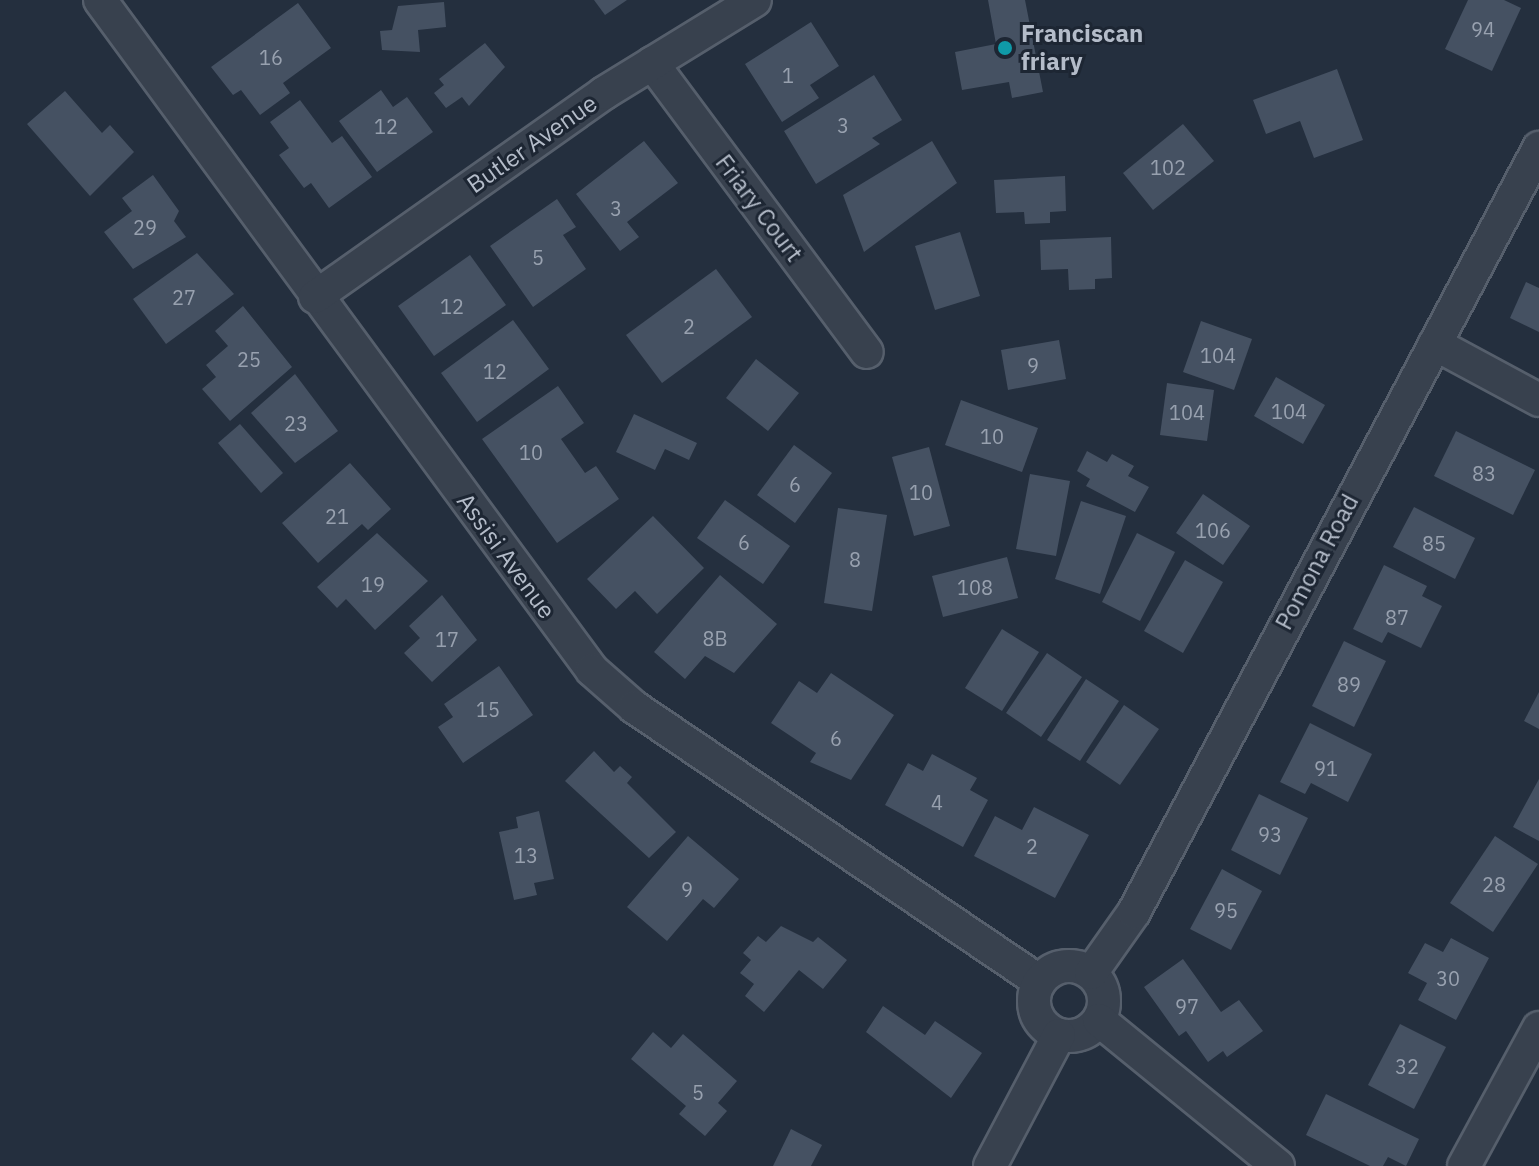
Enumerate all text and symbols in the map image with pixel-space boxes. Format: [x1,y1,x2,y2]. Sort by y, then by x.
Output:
house number: 94 [1471,17,1495,41]
place label: Franciscan friary [1021,20,1143,76]
marker: Franciscan friary [996,39,1014,57]
house number: 16 [259,45,283,69]
house number: 1 [782,63,794,87]
street label: Butler Avenue [461,89,603,199]
house number: 3 [837,113,849,137]
house number: 12 [374,114,398,138]
street label: Friary Court [709,149,809,267]
house number: 102 [1150,155,1186,179]
house number: 3 [610,196,622,220]
house number: 29 [133,215,157,239]
house number: 5 [532,245,544,269]
house number: 27 [172,285,196,309]
house number: 12 [440,294,464,318]
house number: 2 [683,314,695,338]
house number: 104 [1200,343,1236,367]
house number: 25 [237,347,261,371]
house number: 9 [1027,353,1039,377]
house number: 12 [483,359,507,383]
house number: 104 [1271,399,1307,423]
house number: 104 [1169,400,1205,424]
house number: 23 [284,411,308,435]
house number: 10 [980,424,1004,448]
house number: 10 [519,440,543,464]
house number: 83 [1472,461,1496,485]
house number: 6 [789,472,801,496]
house number: 10 [909,480,933,504]
street label: Assisi Avenue [451,488,561,624]
street label: Pomona Road [1269,489,1365,635]
house number: 21 [325,504,349,528]
house number: 106 [1195,518,1231,542]
house number: 6 [738,530,750,554]
house number: 85 [1422,531,1446,555]
house number: 8 [849,547,861,571]
house number: 19 [361,572,385,596]
house number: 108 [957,575,993,599]
house number: 87 [1385,605,1409,629]
house number: 8B [702,626,728,650]
house number: 17 [435,627,459,651]
house number: 89 [1337,672,1361,696]
house number: 15 [476,697,500,721]
house number: 6 [830,726,842,750]
house number: 91 [1314,756,1338,780]
house number: 4 [931,790,943,814]
house number: 93 [1258,822,1282,846]
house number: 2 [1026,834,1038,858]
house number: 13 [514,843,538,867]
house number: 28 [1482,872,1506,896]
house number: 9 [681,877,693,901]
house number: 95 [1214,898,1238,922]
house number: 30 [1436,966,1460,990]
house number: 97 [1175,994,1199,1018]
house number: 32 [1395,1054,1419,1078]
house number: 5 [692,1080,704,1104]

